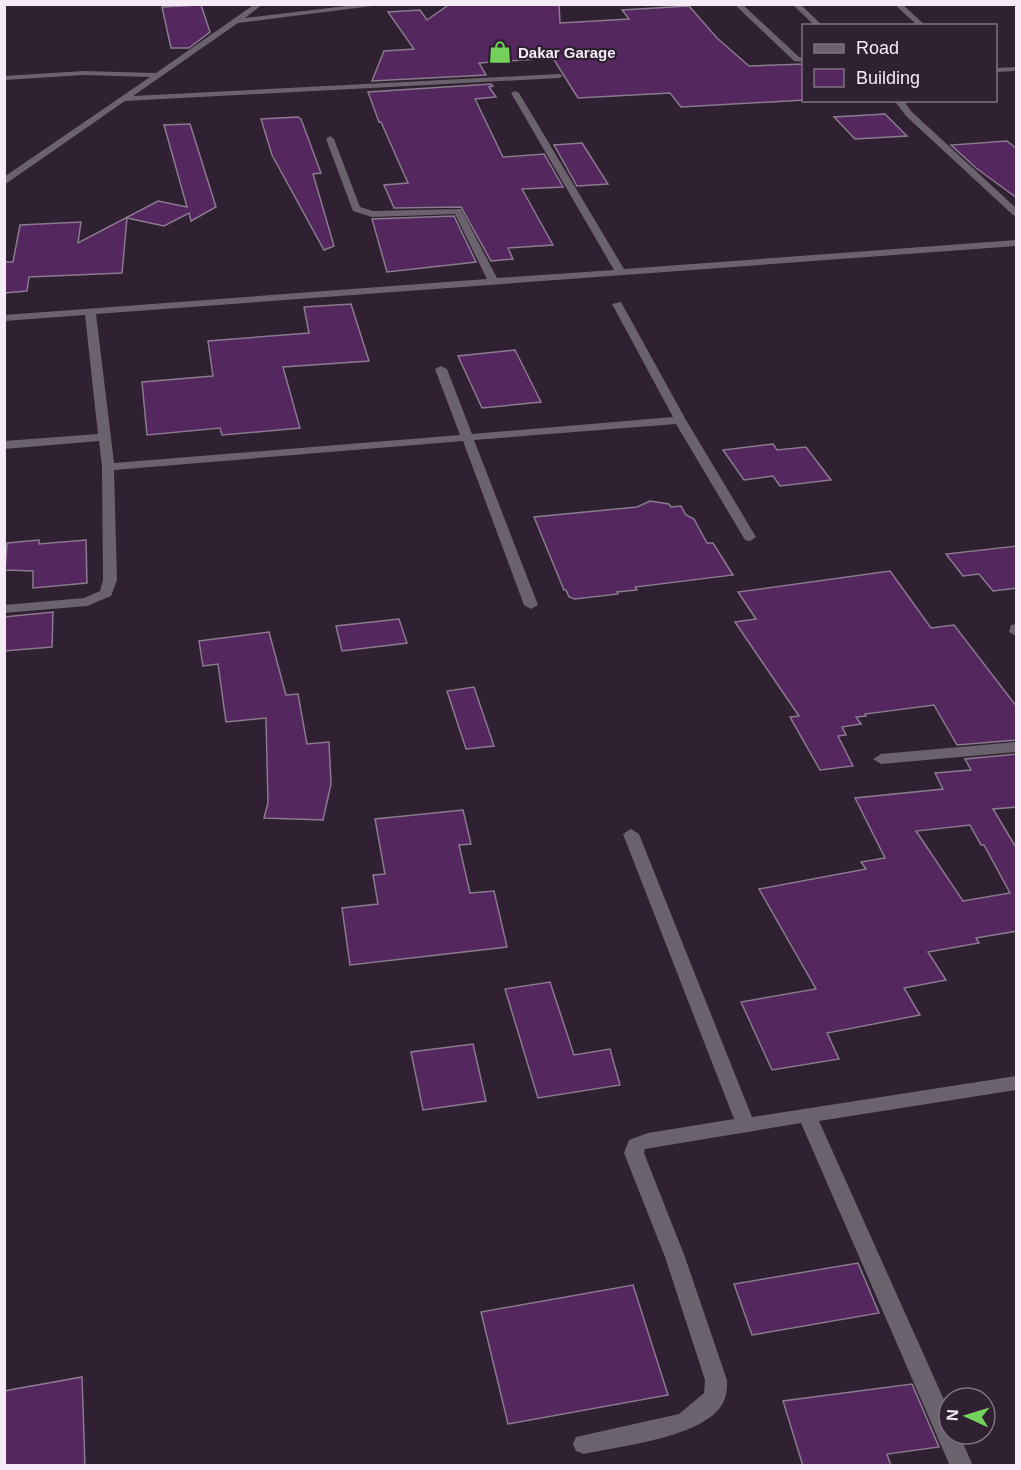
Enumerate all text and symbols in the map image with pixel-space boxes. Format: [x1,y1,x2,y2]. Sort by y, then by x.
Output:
legend [802,24,997,102]
text: Road [856,38,899,58]
shop icon: Dakar Garage [487,39,513,65]
place label: Dakar Garage [518,44,616,61]
text: Building [856,68,920,88]
north arrow [937,1386,997,1446]
text: N [944,1409,961,1421]

